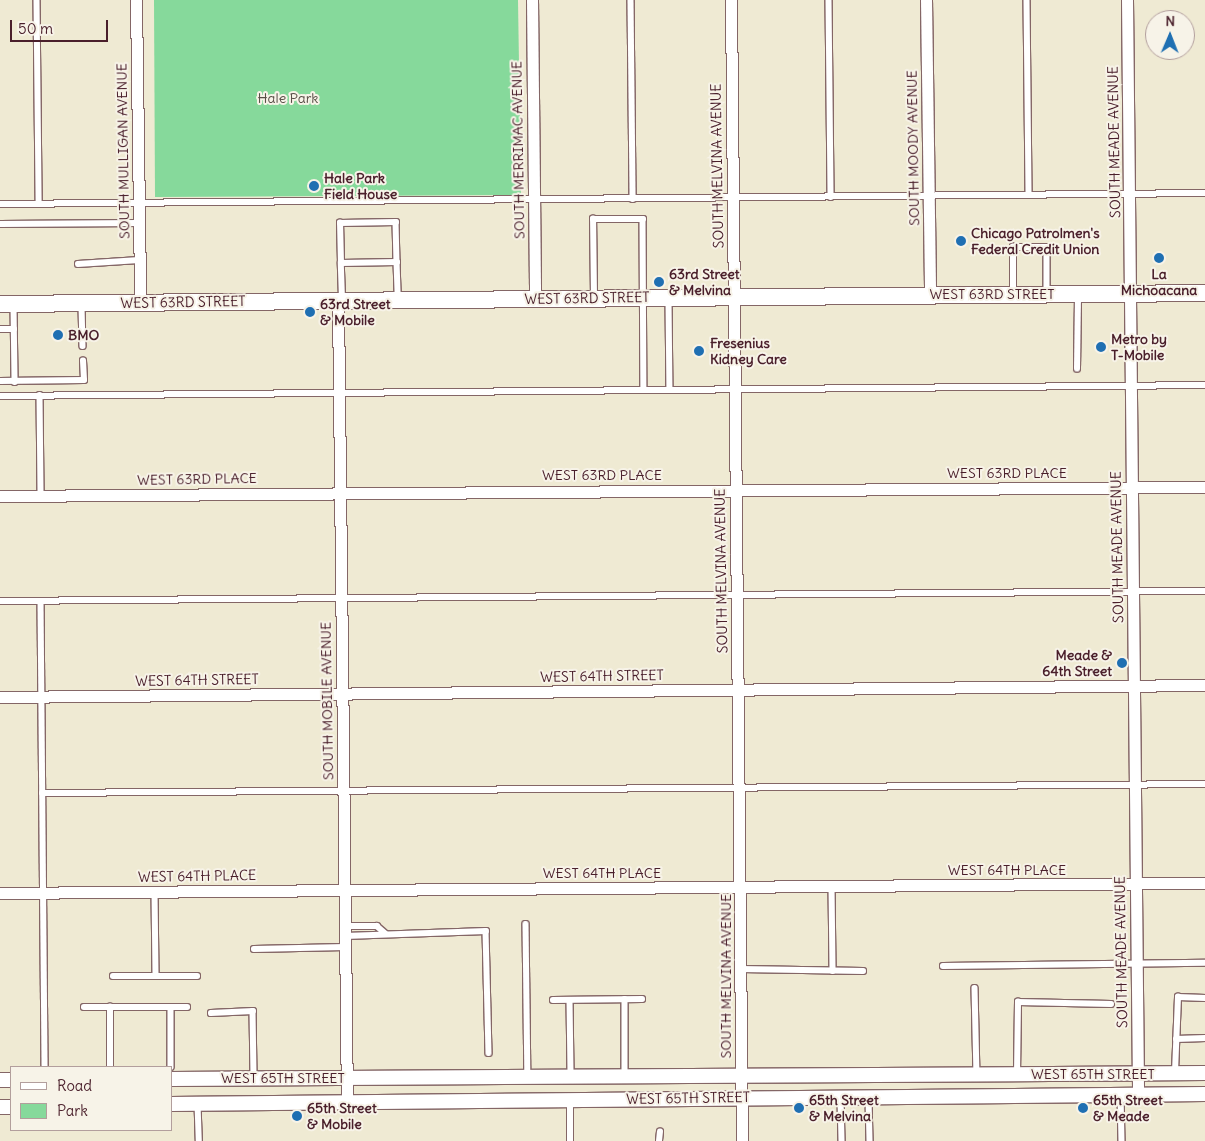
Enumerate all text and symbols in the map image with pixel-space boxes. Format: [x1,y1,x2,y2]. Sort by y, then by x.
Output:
scale bar [12,10,110,42]
north arrow [1145,10,1195,60]
text: N [1165,12,1175,30]
text: 50 m [18,19,53,38]
street label: SOUTH MERRIMAC AVENUE [508,61,528,239]
street label: SOUTH MULLIGAN AVENUE [113,63,133,239]
street label: SOUTH MEADE AVENUE [1104,66,1124,218]
street label: SOUTH MOODY AVENUE [903,70,923,226]
street label: SOUTH MELVINA AVENUE [707,83,727,249]
park label: Hale Park [258,90,318,106]
place label: Hale Park Field House [324,170,397,202]
marker: Hale Park Field House [308,180,320,192]
place label: Chicago Patrolmen's Federal Credit Union [971,225,1100,258]
marker: Chicago Patrolmen's Federal Credit Union [955,235,967,247]
marker: La Michoacana [1153,252,1165,264]
place label: 63rd Street & Melvina [669,266,740,298]
place label: La Michoacana [1121,266,1197,298]
marker: 63rd Street & Melvina [653,276,665,288]
street label: WEST 63RD STREET [929,286,1055,302]
street label: WEST 63RD STREET [524,289,650,307]
street label: WEST 63RD STREET [120,293,246,311]
place label: 63rd Street & Mobile [320,296,391,328]
marker: 63rd Street & Mobile [304,306,316,318]
place label: BMO [68,327,99,343]
marker: BMO [52,329,64,341]
place label: Metro by T-Mobile [1111,331,1167,364]
place label: Fresenius Kidney Care [710,335,787,368]
marker: Metro by T-Mobile [1095,341,1107,353]
marker: Fresenius Kidney Care [692,344,706,358]
street label: WEST 63RD PLACE [947,465,1067,481]
street label: WEST 63RD PLACE [542,467,662,483]
street label: WEST 63RD PLACE [137,470,257,488]
street label: SOUTH MEADE AVENUE [1107,471,1127,623]
street label: SOUTH MELVINA AVENUE [711,488,731,654]
street label: SOUTH MOBILE AVENUE [317,622,337,780]
place label: Meade & 64th Street [1042,647,1112,680]
marker: Meade & 64th Street [1116,657,1128,669]
street label: WEST 64TH STREET [540,667,664,685]
street label: WEST 64TH STREET [135,671,259,689]
street label: WEST 64TH PLACE [948,862,1066,878]
street label: WEST 64TH PLACE [543,865,661,881]
street label: WEST 64TH PLACE [138,867,256,885]
street label: SOUTH MEADE AVENUE [1111,876,1131,1028]
street label: SOUTH MELVINA AVENUE [718,894,734,1058]
legend [10,1066,172,1131]
street label: WEST 65TH STREET [1031,1066,1155,1082]
street label: WEST 65TH STREET [221,1070,345,1086]
text: Road [57,1076,92,1095]
street label: WEST 65TH STREET [626,1089,750,1107]
place label: 65th Street & Melvina [809,1092,879,1124]
place label: 65th Street & Meade [1093,1092,1163,1124]
place label: 65th Street & Mobile [307,1100,377,1132]
text: Park [57,1101,88,1120]
marker: 65th Street & Melvina [793,1102,805,1114]
marker: 65th Street & Meade [1077,1102,1089,1114]
marker: 65th Street & Mobile [291,1110,303,1122]

